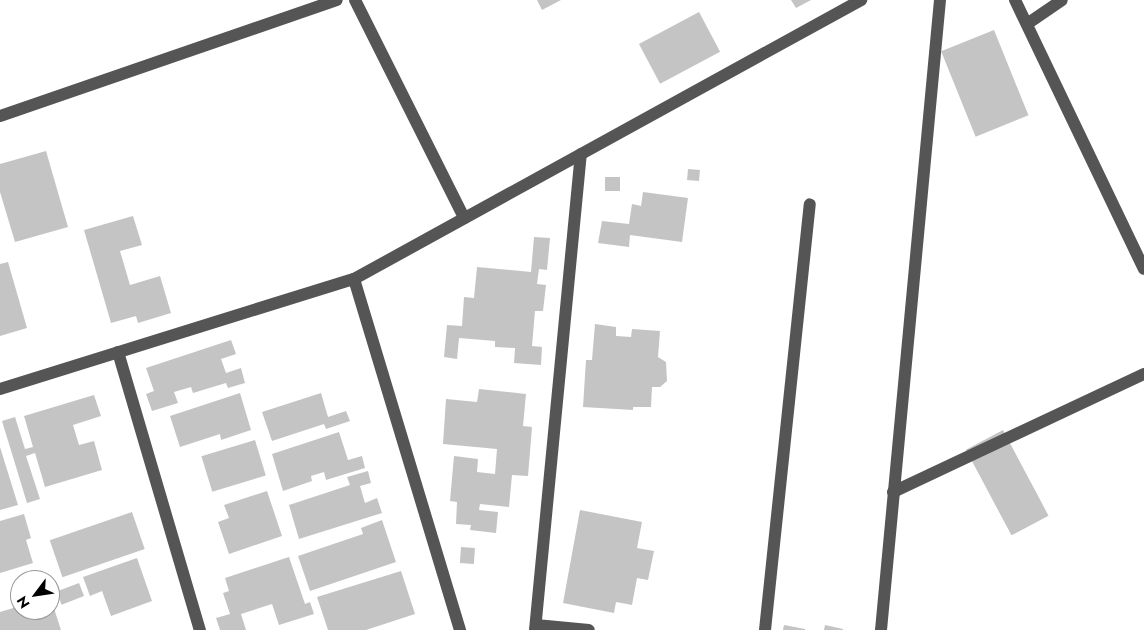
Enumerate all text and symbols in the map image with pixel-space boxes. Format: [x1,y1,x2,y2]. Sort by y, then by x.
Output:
north arrow [10,570,60,620]
text: N [12,592,34,612]

